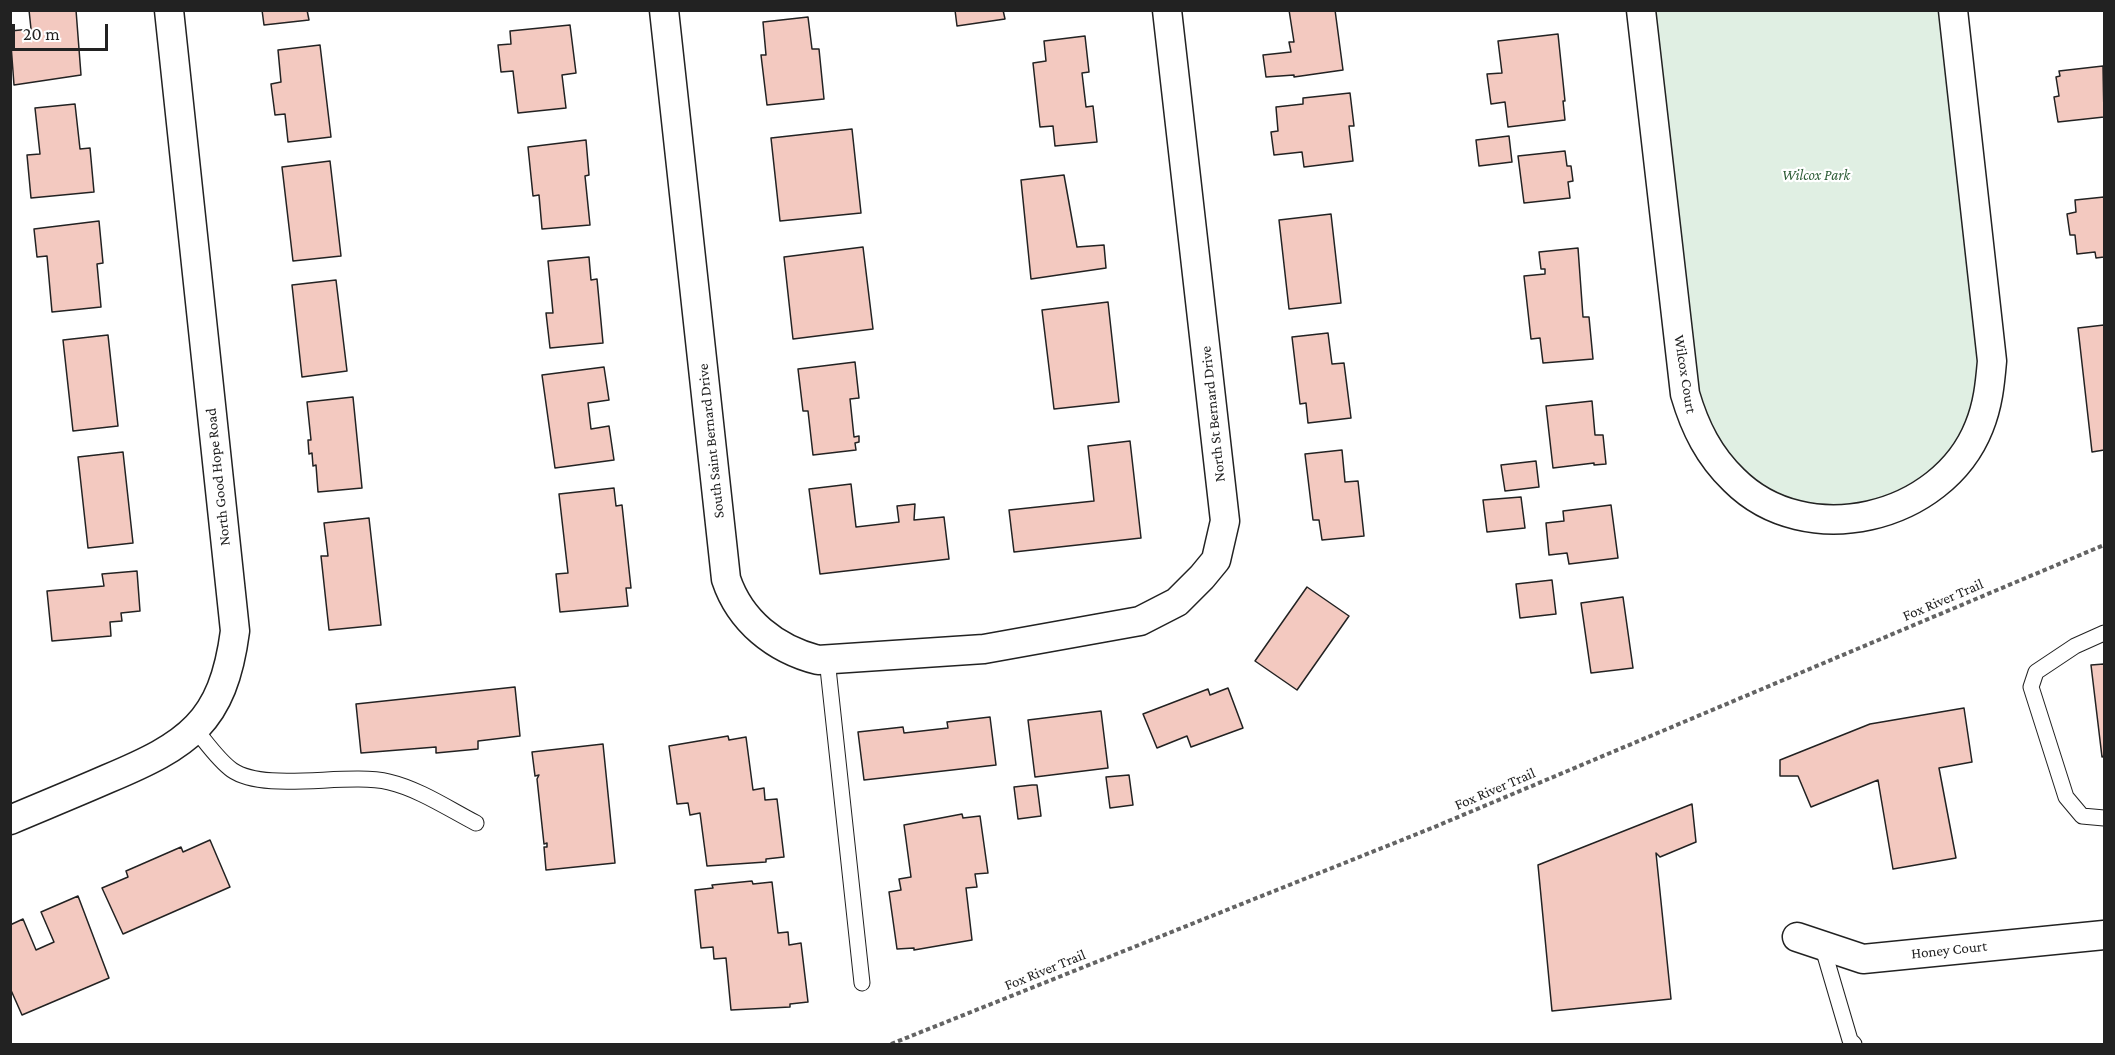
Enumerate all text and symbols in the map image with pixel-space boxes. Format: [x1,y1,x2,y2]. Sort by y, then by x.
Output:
scale bar [15,12,111,50]
text: 20 m [23,24,60,44]
park label: Wilcox Park [1782,166,1850,184]
street label: Wilcox Court [1670,334,1700,414]
street label: North St Bernard Drive [1197,345,1229,483]
street label: South Saint Bernard Drive [694,363,728,519]
street label: North Good Hope Road [202,407,234,547]
street label: Fox River Trail [1900,575,1986,625]
street label: Fox River Trail [1452,764,1538,814]
street label: Honey Court [1910,937,1988,963]
street label: Fox River Trail [1002,946,1088,994]

